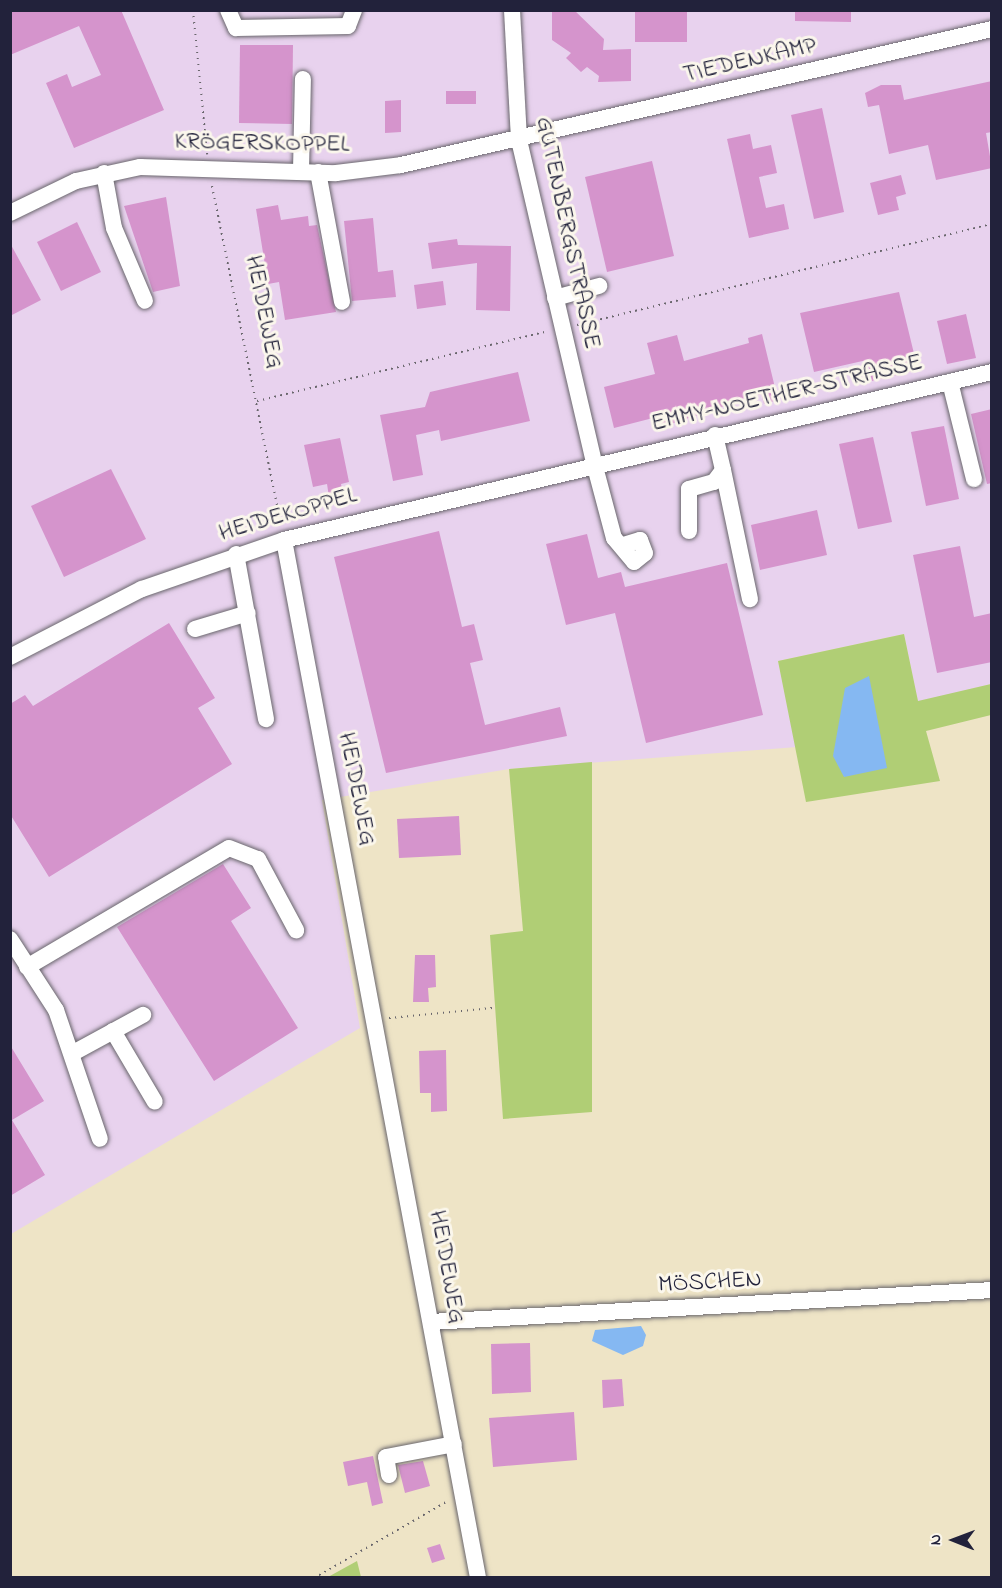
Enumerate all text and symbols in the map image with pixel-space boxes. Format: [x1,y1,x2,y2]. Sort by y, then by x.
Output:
street label: TIEDENKAMP [681,32,819,90]
street label: GUTENBERGSTRASSE [528,114,606,352]
street label: KRÖGERSKOPPEL [174,128,350,160]
street label: HEIDEWEG [238,253,288,371]
street label: EMMY-NOETHER-STRASSE [649,349,925,439]
street label: HEIDEKOPPEL [216,482,360,548]
street label: HEIDEWEG [331,730,381,848]
street label: HEIDEWEG [422,1208,470,1326]
street label: MÖSCHEN [658,1266,762,1300]
north arrow [924,1510,984,1570]
text: N [924,1534,948,1545]

